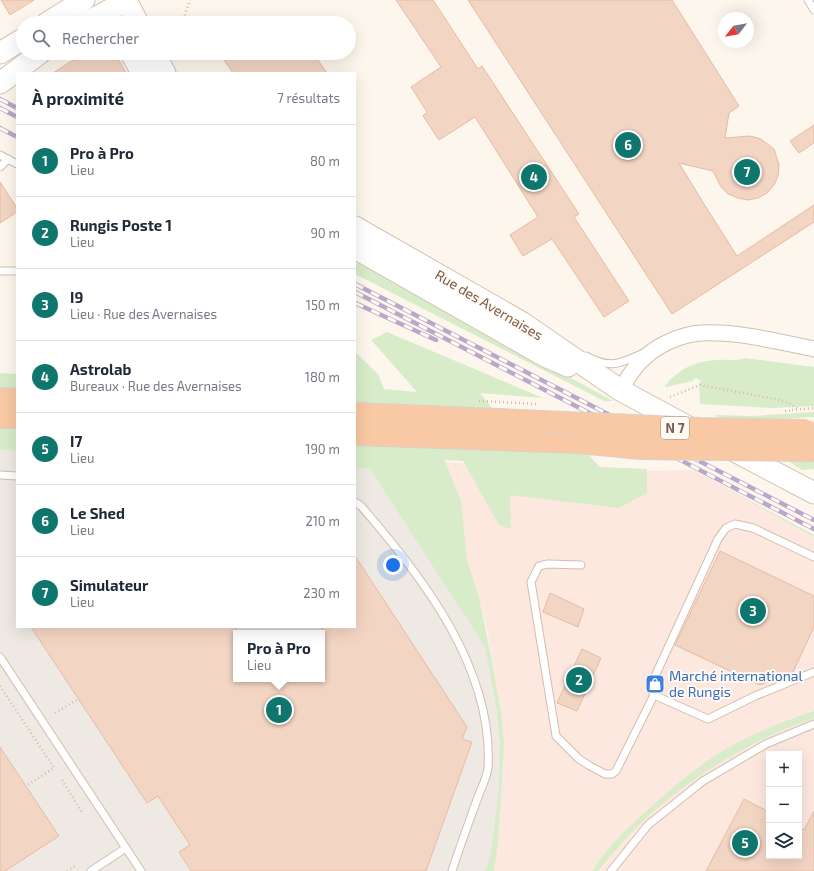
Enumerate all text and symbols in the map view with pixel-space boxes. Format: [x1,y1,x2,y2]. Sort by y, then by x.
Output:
north arrow [718,12,754,48]
search box [16,16,356,60]
icon: search [30,27,52,49]
text: Rechercher [62,29,139,47]
text: À proximité [32,88,124,108]
text: 7 résultats [277,90,340,106]
pin: 6 [615,130,641,160]
text: Pro à Pro [70,144,134,162]
text: 1 [42,153,48,169]
text: 80 m [310,153,340,169]
pin: 7 [734,157,760,187]
text: Lieu [70,162,94,178]
pin: 4 [521,162,547,192]
text: Rungis Poste 1 [70,216,172,234]
text: 2 [41,225,49,241]
text: 90 m [310,225,340,241]
text: Lieu [70,234,94,250]
street label: Rue des Avernaises [432,266,546,343]
text: I9 [70,288,83,306]
text: 3 [41,297,49,313]
text: 150 m [306,297,340,313]
text: Lieu · Rue des Avernaises [70,306,217,322]
text: Astrolab [70,360,131,378]
text: 4 [41,369,49,385]
text: 180 m [305,369,340,385]
text: Bureaux · Rue des Avernaises [70,378,242,394]
road number: N 7 [661,417,689,439]
text: I7 [70,432,82,450]
text: 5 [41,441,49,457]
text: 190 m [305,441,340,457]
text: Lieu [70,450,94,466]
text: Le Shed [70,504,125,522]
text: 6 [41,513,49,529]
text: 210 m [305,513,340,529]
text: Lieu [70,522,94,538]
your location [383,555,403,575]
text: Simulateur [70,576,148,594]
text: 7 [42,585,48,601]
text: 230 m [303,585,340,601]
text: Lieu [70,594,94,610]
pin: 3 [740,596,766,626]
popup [233,630,325,682]
text: Pro à Pro [247,639,311,657]
text: Lieu [247,657,271,673]
pin: 2 [566,665,592,695]
place label: Marché international de Rungis [669,667,803,700]
shop icon: Marché international de Rungis [644,673,666,695]
pin: 1 [266,695,292,725]
map controls [766,751,802,859]
button: + [766,751,802,787]
button: − [766,787,802,823]
button: layers [766,823,802,859]
pin: 5 [732,828,758,858]

